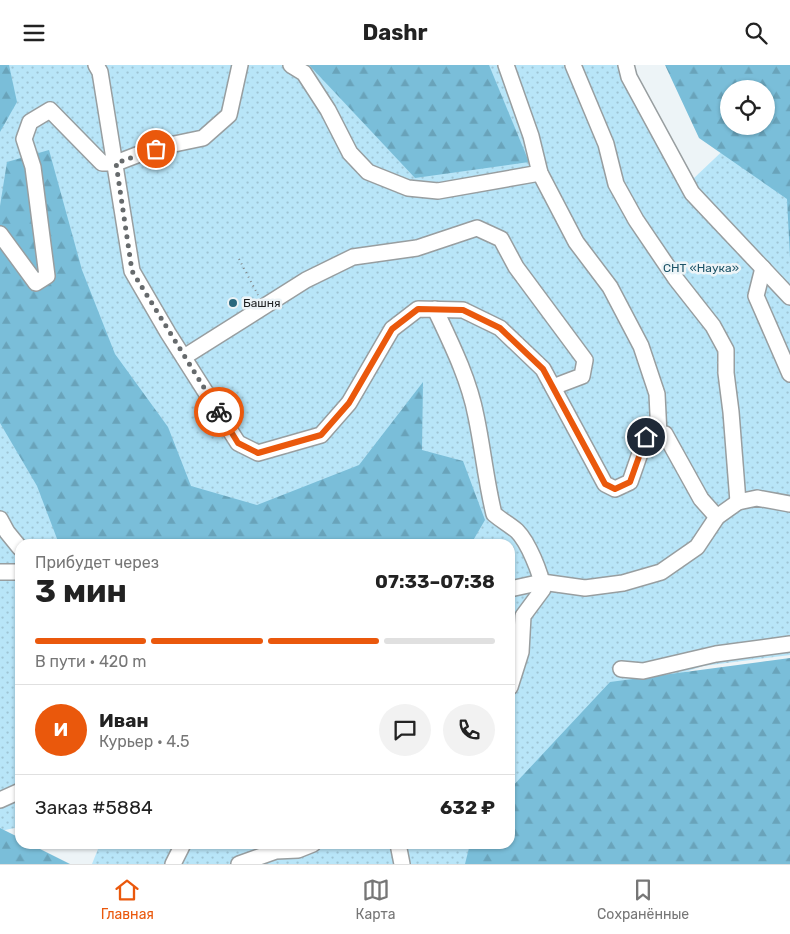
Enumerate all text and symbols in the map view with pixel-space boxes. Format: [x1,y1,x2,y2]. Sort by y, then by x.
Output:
icon: menu [20,19,48,47]
text: Dashr [362,19,428,46]
icon: search [742,19,770,47]
map controls [720,80,775,135]
button: locate [720,80,775,135]
pin [135,128,177,170]
icon: bag [142,135,170,163]
park label: СНТ «Наука» [663,261,739,275]
place label: Башня [243,296,281,310]
marker: Башня [227,297,239,309]
courier [194,387,244,437]
icon: bike [205,398,233,426]
pin [625,416,667,458]
icon: home [632,423,660,451]
text: Прибудет через [35,553,159,572]
text: 07:33–07:38 [375,570,495,593]
text: 3 мин [35,572,127,610]
text: В пути · 420 m [35,652,147,671]
button: chat [379,704,431,756]
button: phone [443,704,495,756]
text: Иван [99,709,149,732]
text: И [54,718,68,741]
text: Курьер · 4.5 [99,732,190,751]
text: Заказ #5884 [35,796,153,819]
text: 632 ₽ [440,796,495,819]
tab: Главная [101,876,154,923]
tab: Карта [356,876,395,923]
tab: Сохранённые [597,876,689,923]

